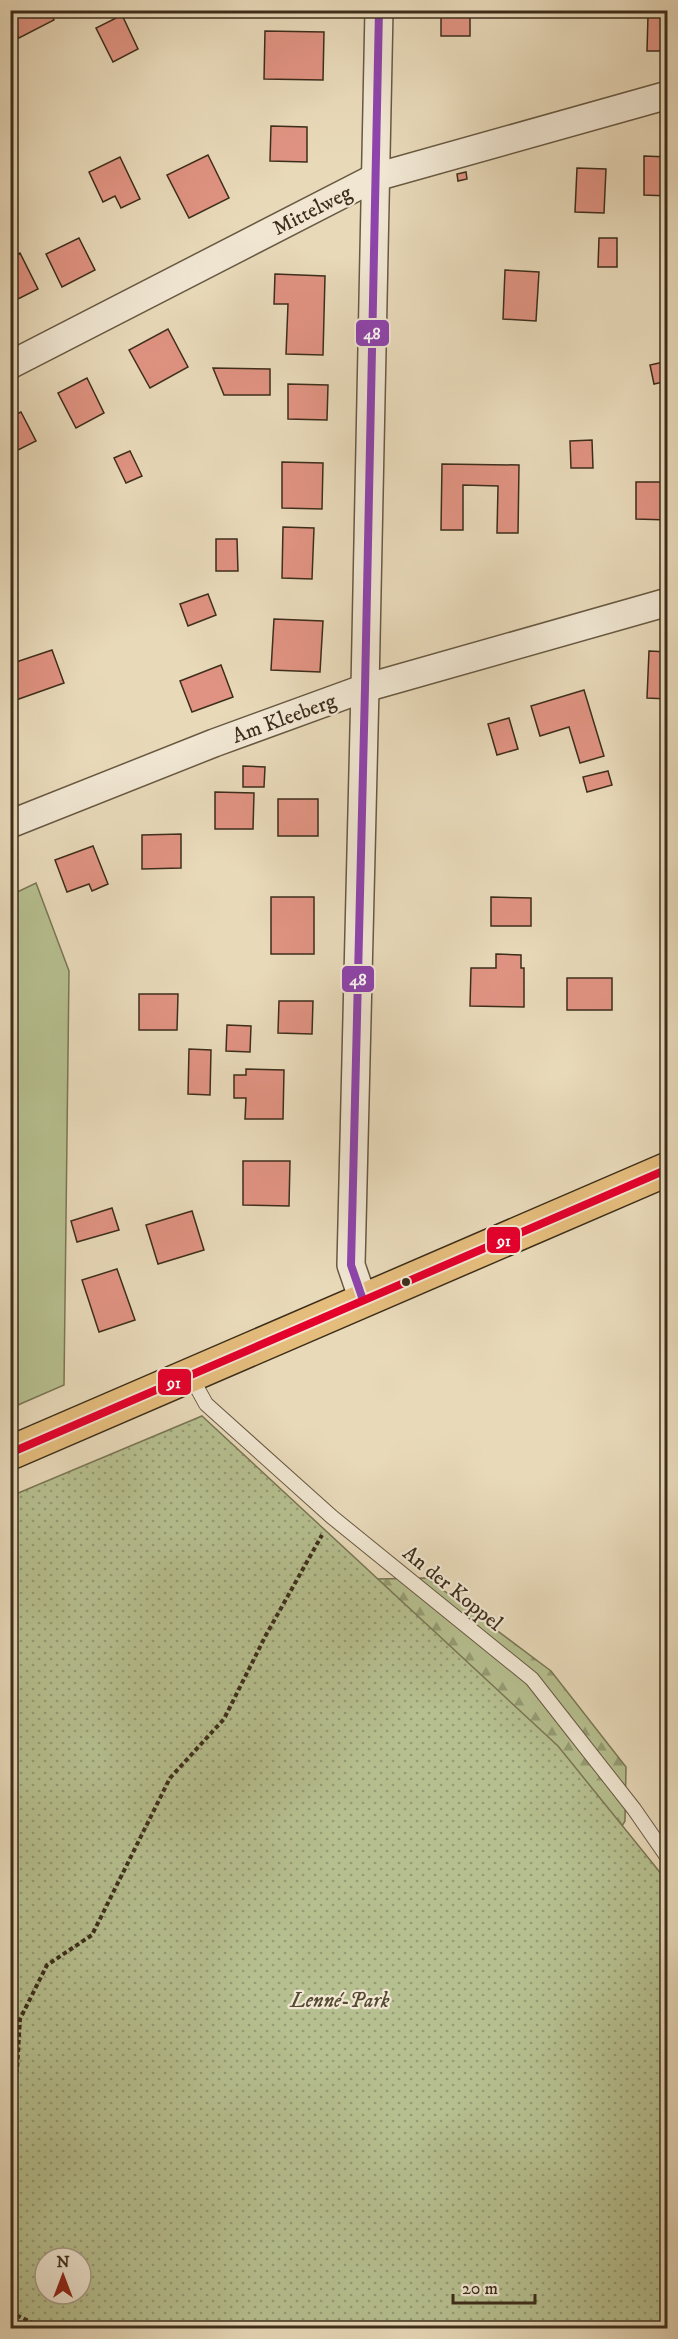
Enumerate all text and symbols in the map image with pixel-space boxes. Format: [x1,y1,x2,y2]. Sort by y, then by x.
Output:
street label: Mittelweg [269,180,357,242]
line badge: 48 [355,319,390,347]
text: 48 [362,324,381,344]
street label: Am Kleeberg [229,688,341,750]
line badge: 48 [341,965,375,993]
text: 48 [348,970,367,990]
line badge: 91 [486,1226,521,1254]
text: 91 [496,1231,511,1251]
unlabelled marker [400,1276,412,1288]
line badge: 91 [157,1368,192,1396]
text: 91 [166,1373,181,1393]
street label: An der Koppel [397,1541,508,1637]
park label: Lenné-Park [290,1988,390,2014]
north arrow [33,2246,93,2306]
text: N [56,2252,70,2272]
scale bar [453,2267,536,2305]
text: 20 m [462,2278,498,2300]

